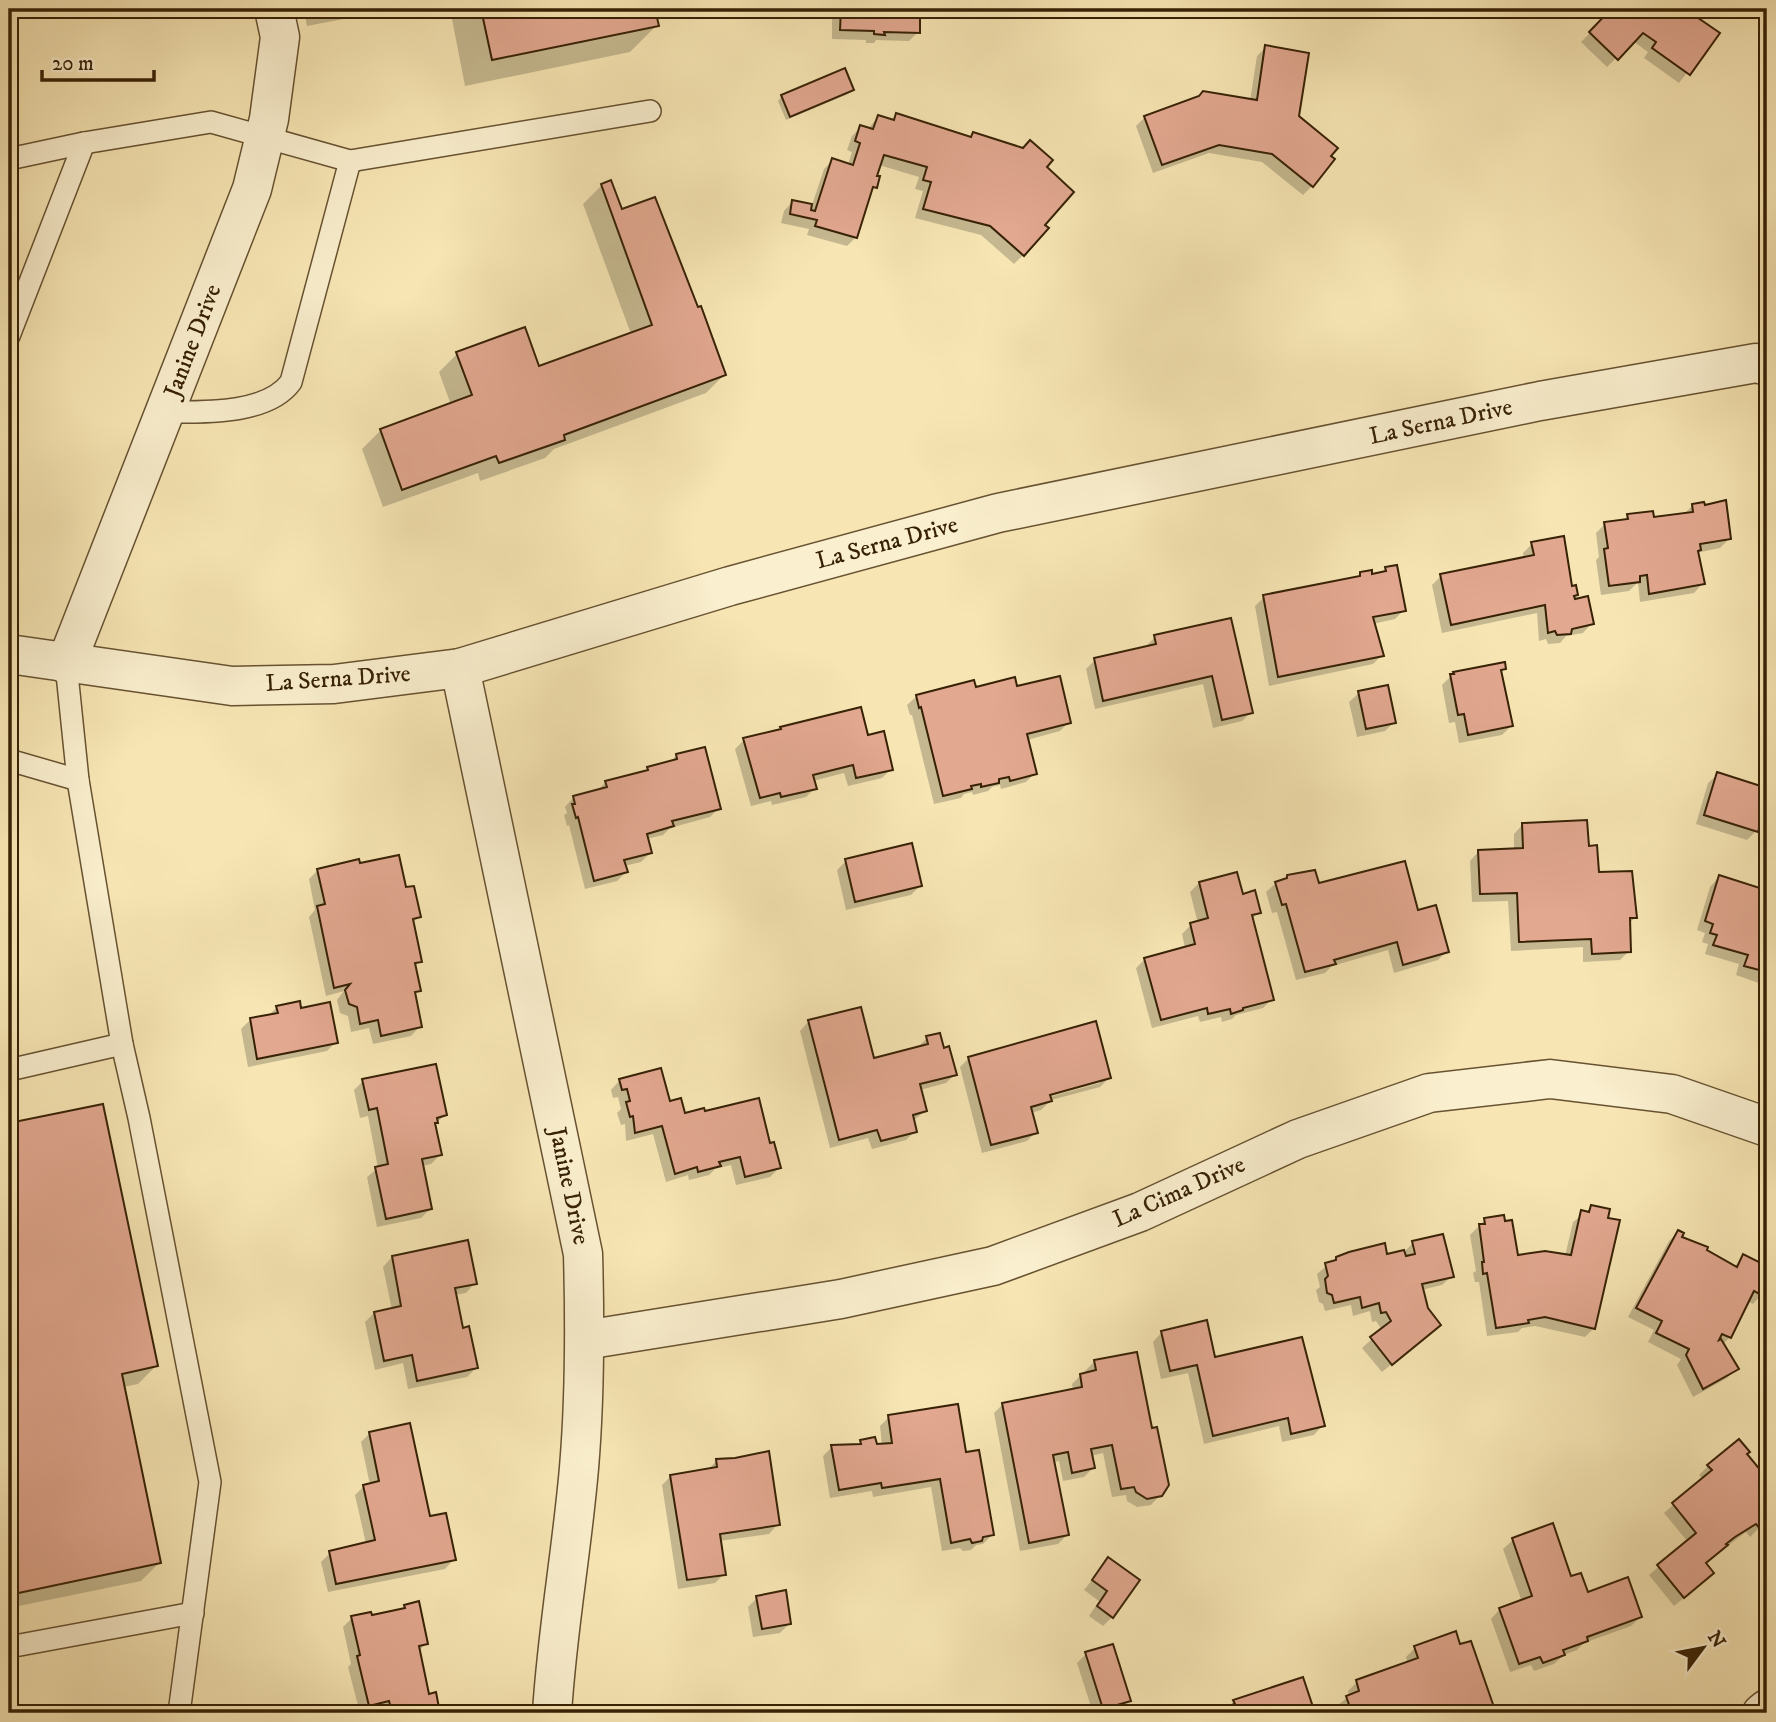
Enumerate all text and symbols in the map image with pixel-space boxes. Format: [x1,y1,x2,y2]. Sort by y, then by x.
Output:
scale bar [42,38,154,82]
text: 20 m [52,51,94,77]
street label: Janine Drive [157,280,228,404]
street label: La Serna Drive [1367,392,1515,452]
street label: La Serna Drive [813,510,961,576]
street label: La Serna Drive [264,659,412,699]
street label: Janine Drive [542,1123,596,1247]
street label: La Cima Drive [1108,1149,1250,1234]
north arrow [1668,1614,1738,1684]
text: N [1702,1627,1730,1653]

